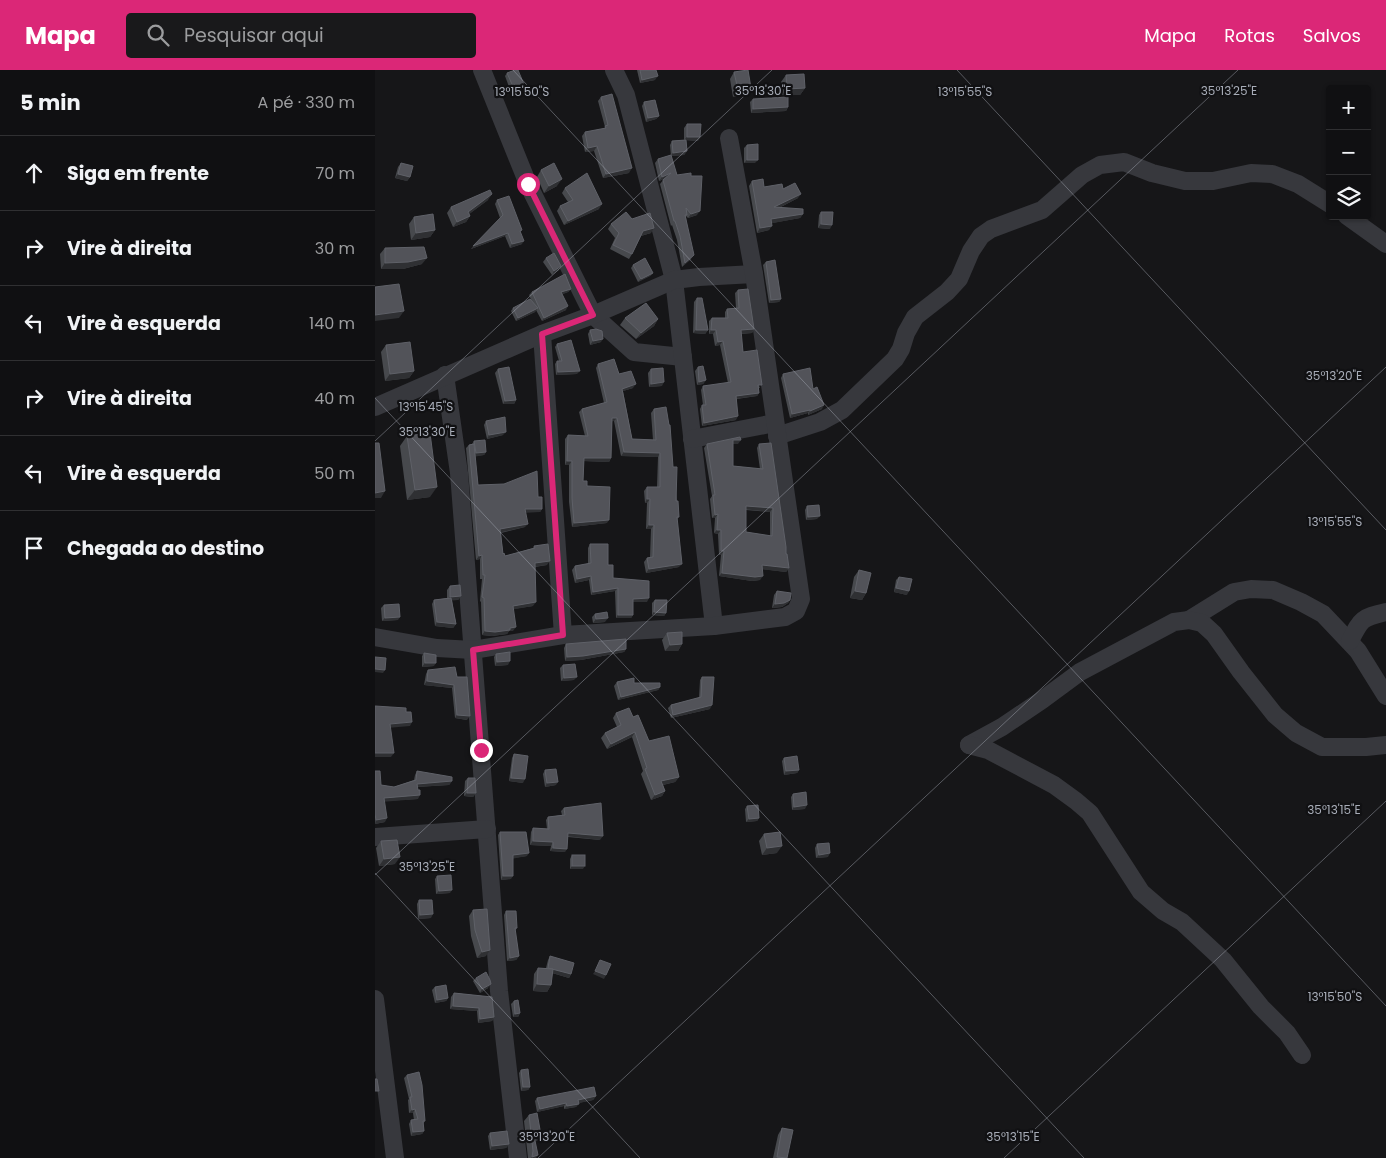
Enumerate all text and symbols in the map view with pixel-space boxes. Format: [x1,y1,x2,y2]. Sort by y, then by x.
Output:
search box [126,13,476,58]
text: Mapa [25,19,96,52]
icon: search [144,21,172,49]
text: Pesquisar aqui [184,22,324,49]
text: Mapa [1144,23,1196,48]
text: Rotas [1224,23,1275,48]
text: Salvos [1303,23,1361,48]
text: 35°13'30"E [735,82,791,99]
text: 35°13'25"E [1201,82,1257,99]
text: 13°15'50"S [495,83,549,100]
text: 13°15'55"S [938,83,992,100]
map controls [1326,85,1371,220]
button: + [1326,85,1371,130]
text: 5 min [20,88,81,117]
text: A pé · 330 m [258,91,355,114]
button: − [1326,130,1371,175]
icon: ahead [20,159,48,187]
text: Siga em frente [67,160,209,187]
text: 70 m [315,162,355,185]
route start [517,173,540,196]
button: layers [1326,175,1371,220]
icon: right [20,234,48,262]
text: Vire à direita [67,235,192,262]
text: 30 m [315,237,355,260]
icon: left [20,309,48,337]
text: Vire à esquerda [67,310,221,337]
text: 140 m [309,312,355,335]
text: 35°13'20"E [1306,367,1362,384]
icon: right [20,384,48,412]
text: Vire à direita [67,385,192,412]
text: 40 m [314,387,355,410]
text: 13°15'45"S [399,398,453,415]
text: 35°13'30"E [399,423,455,440]
icon: left [20,459,48,487]
text: Vire à esquerda [67,460,221,487]
text: 50 m [314,462,355,485]
text: 13°15'55"S [1308,513,1362,530]
icon: arrive [20,534,48,562]
text: Chegada ao destino [67,535,264,562]
route end [470,739,493,762]
text: 35°13'15"E [1307,801,1361,818]
text: 35°13'25"E [399,858,455,875]
text: 13°15'50"S [1308,988,1362,1005]
text: 35°13'20"E [519,1128,575,1145]
text: 35°13'15"E [986,1128,1040,1145]

